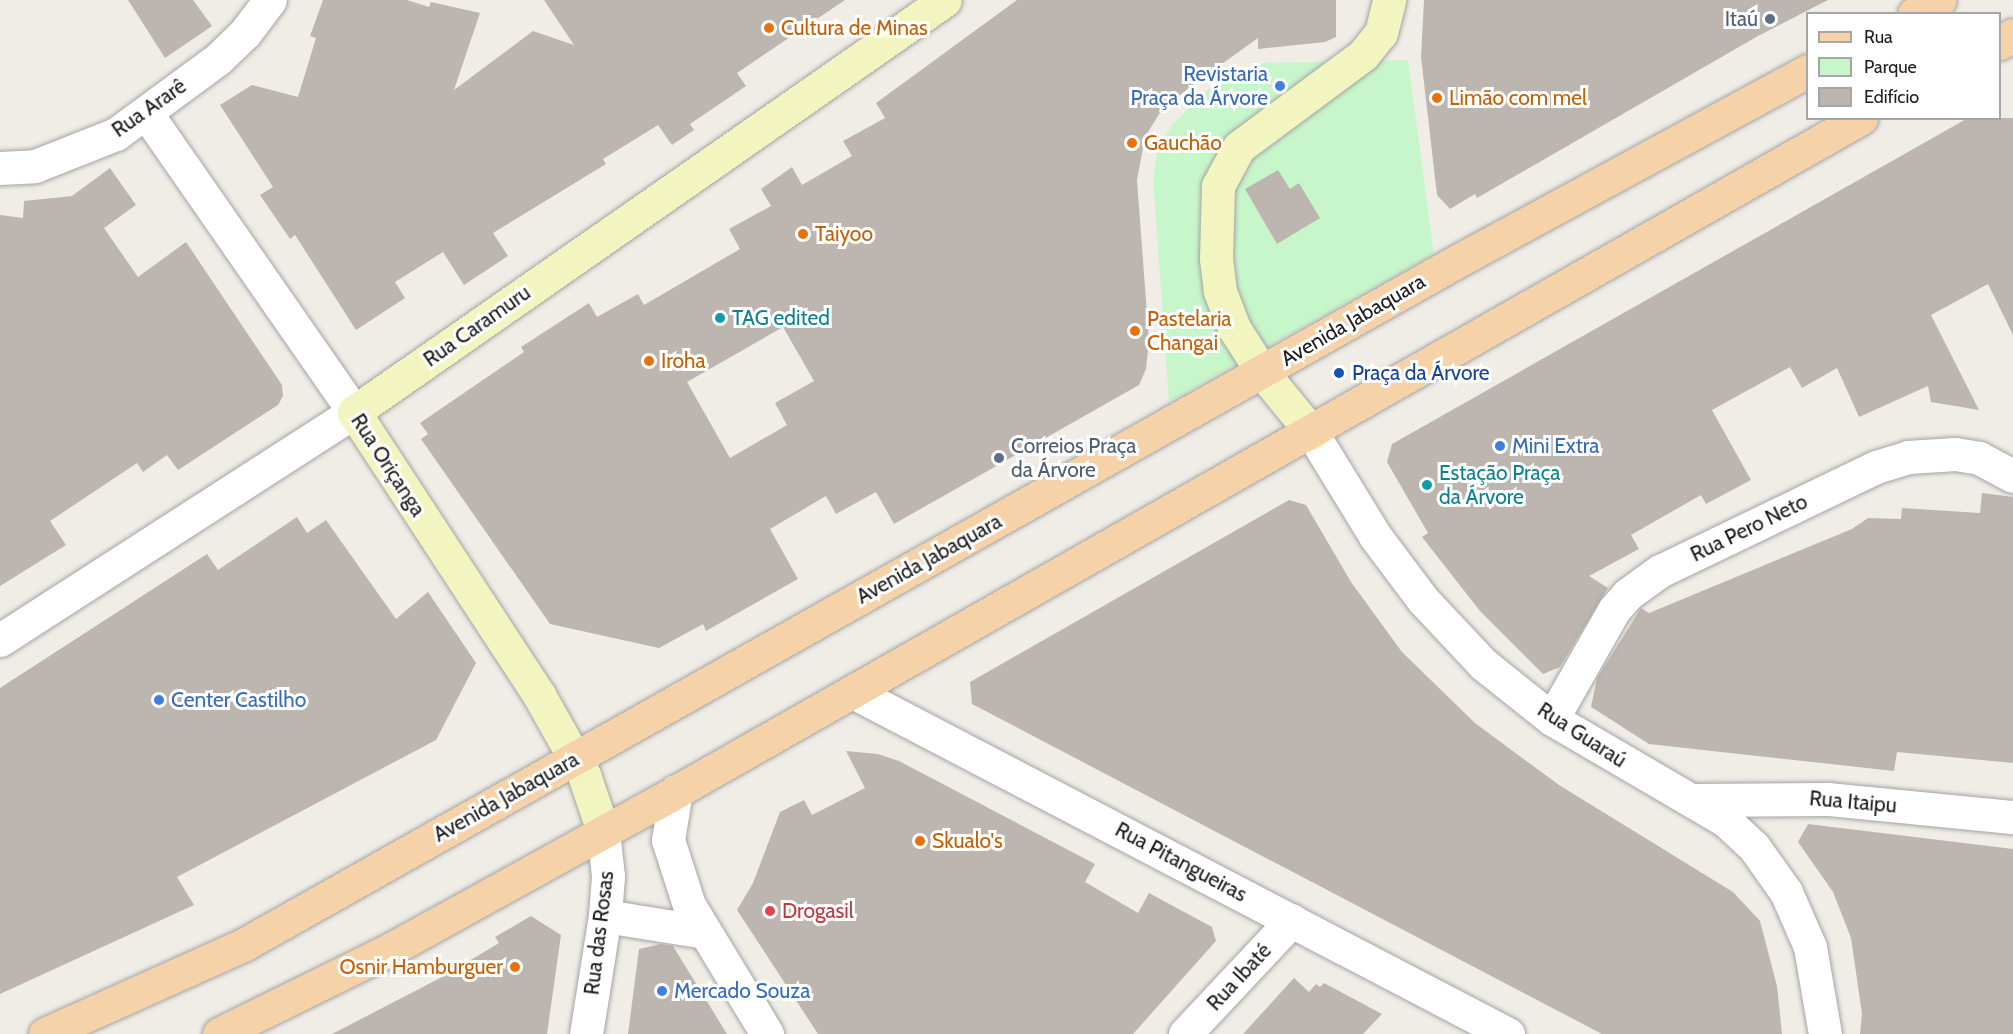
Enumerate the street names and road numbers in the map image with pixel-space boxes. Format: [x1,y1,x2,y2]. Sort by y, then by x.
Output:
street label: Rua Ararê [107,73,191,143]
street label: Avenida Jabaquara [1277,269,1429,371]
street label: Rua Caramuru [419,280,535,372]
street label: Rua Oriçanga [346,409,430,521]
street label: Rua Pero Neto [1686,489,1812,567]
street label: Avenida Jabaquara [852,509,1006,609]
street label: Rua Guaraú [1533,697,1631,773]
street label: Avenida Jabaquara [429,747,583,847]
street label: Rua Itaipu [1808,786,1898,818]
street label: Rua Pitangueiras [1111,817,1251,907]
street label: Rua das Rosas [579,870,619,996]
street label: Rua Ibaté [1202,938,1276,1016]

